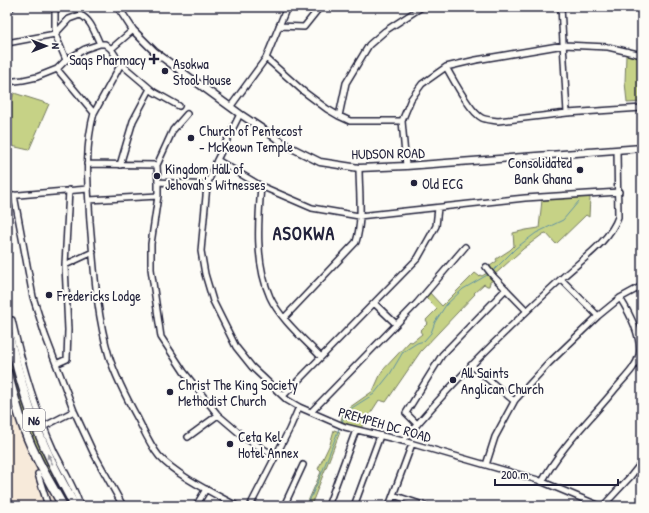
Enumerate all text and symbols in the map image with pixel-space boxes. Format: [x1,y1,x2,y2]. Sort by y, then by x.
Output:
north arrow [26,26,66,66]
text: N [49,43,63,49]
place label: Saqs Pharmacy [69,50,146,70]
marker: Saqs Pharmacy [149,54,159,64]
place label: Asokwa Stool House [173,54,232,89]
marker: Asokwa Stool House [160,66,170,76]
place label: Church of Pentecost - McKeown Temple [199,121,302,157]
marker: Church of Pentecost - McKeown Temple [186,133,196,143]
street label: HUDSON ROAD [351,143,425,163]
place label: Consolidated Bank Ghana [508,153,573,188]
place label: Kingdom Hall of Jehovah's Witnesses [165,159,265,194]
marker: Consolidated Bank Ghana [575,165,585,175]
marker: Kingdom Hall of Jehovah's Witnesses [152,171,162,181]
place label: Old ECG [422,174,463,193]
marker: Old ECG [409,178,419,188]
district label: ASOKWA [273,221,335,246]
place label: Fredericks Lodge [56,286,141,306]
marker: Fredericks Lodge [44,290,54,300]
place label: All Saints Anglican Church [461,363,544,399]
place label: Christ The King Society Methodist Church [178,375,298,410]
marker: All Saints Anglican Church [448,375,458,385]
marker: Christ The King Society Methodist Church [165,387,175,397]
street label: PREMPEH DC ROAD [336,402,434,446]
road number: N6 [23,409,45,431]
place label: Ceta Kel Hotel Annex [238,427,299,462]
marker: Ceta Kel Hotel Annex [225,439,235,449]
one-way arrow [47,454,53,465]
scale bar [495,461,618,487]
text: 200 m [501,466,528,483]

